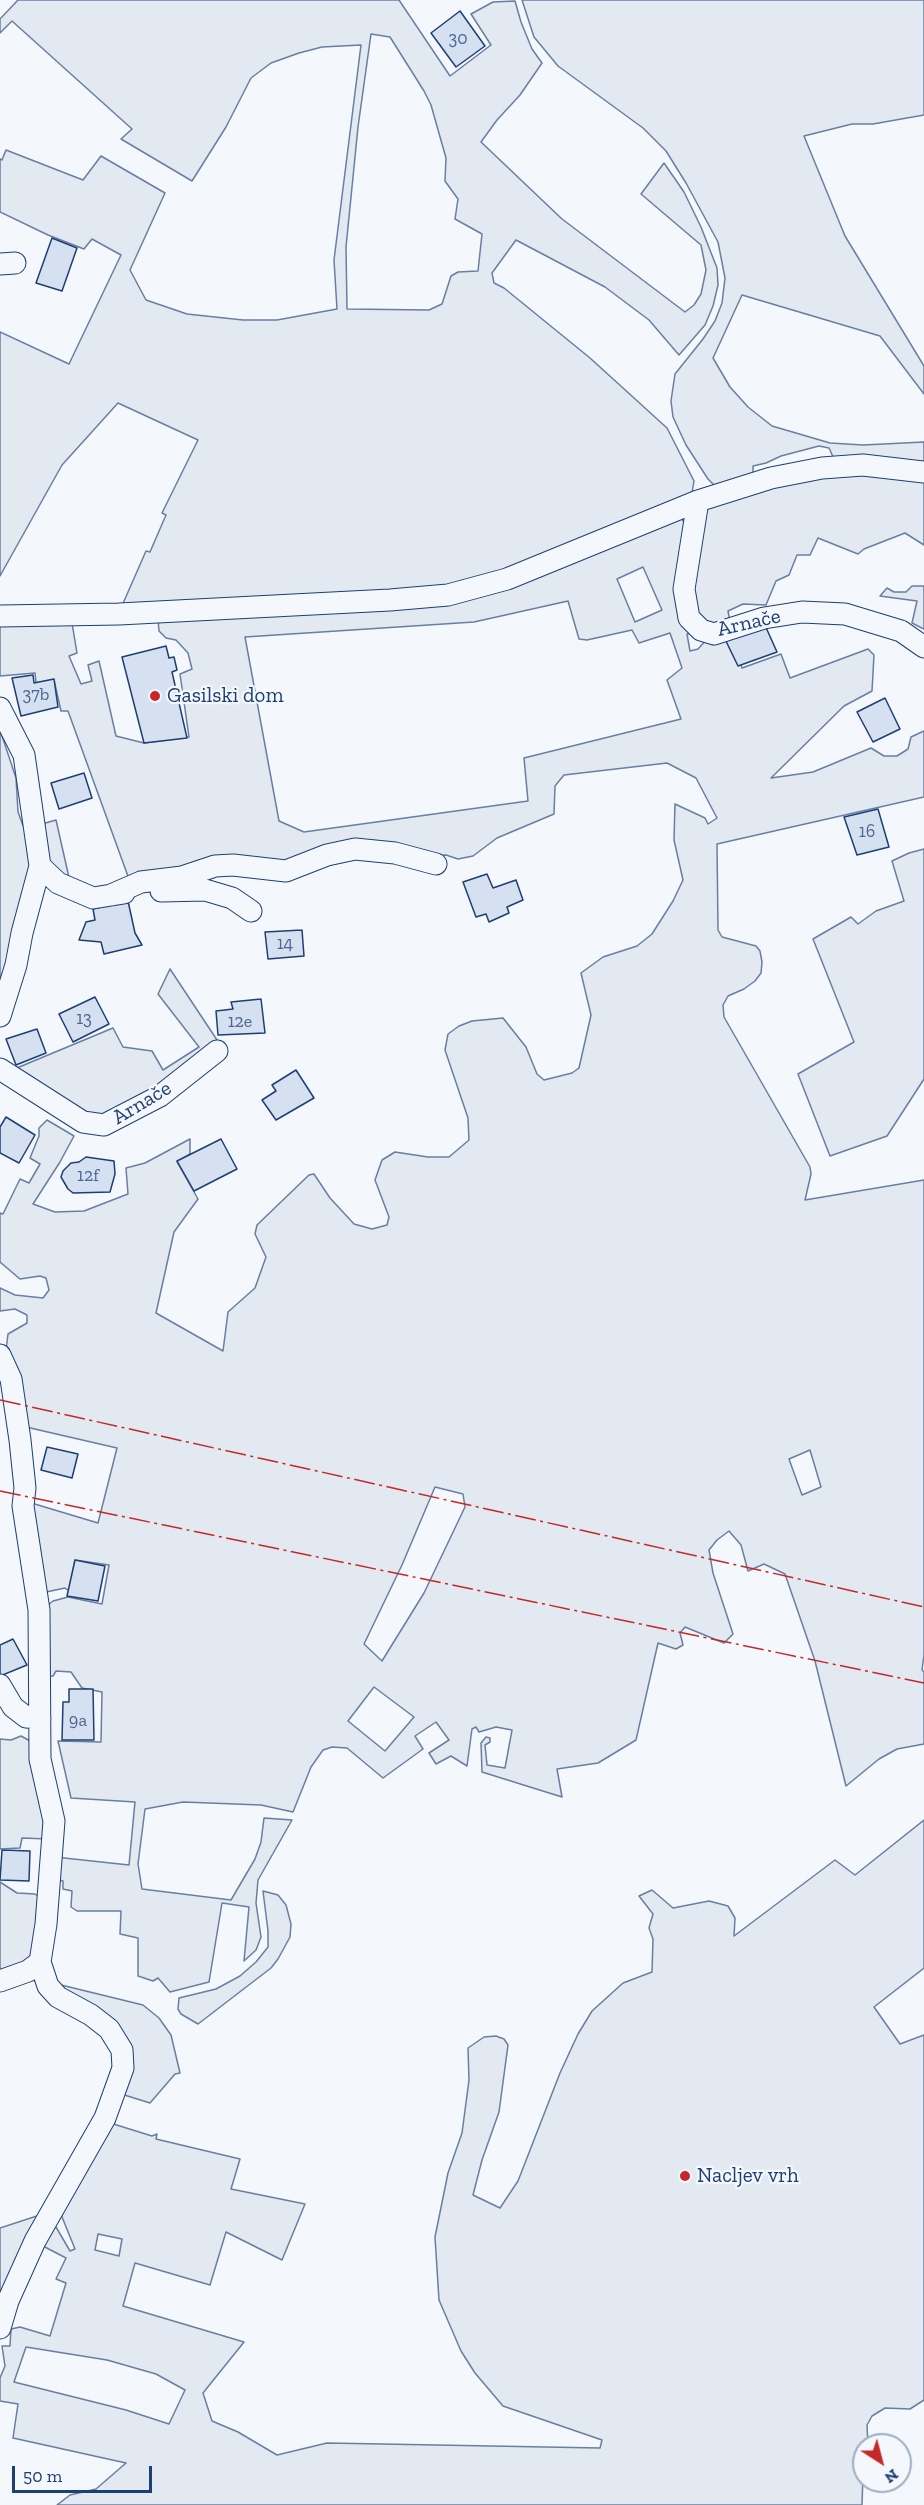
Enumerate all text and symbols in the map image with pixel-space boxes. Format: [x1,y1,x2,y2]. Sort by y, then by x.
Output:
house number: 30 [448,28,468,50]
street label: Arnače [715,604,783,642]
place label: Gasilski dom [167,683,284,709]
house number: 37b [23,684,49,706]
marker: Gasilski dom [148,689,162,703]
house number: 16 [859,821,875,843]
house number: 14 [277,933,293,955]
house number: 13 [76,1008,92,1030]
house number: 12e [228,1011,252,1033]
street label: Arnače [108,1076,176,1130]
house number: 12f [77,1165,99,1187]
house number: 9a [69,1710,87,1732]
place label: Nacljev vrh [697,2163,799,2189]
marker: Nacljev vrh [678,2169,692,2183]
north arrow [852,2433,912,2493]
scale bar [15,2454,154,2492]
text: 50 m [23,2465,62,2487]
text: N [881,2465,902,2488]

